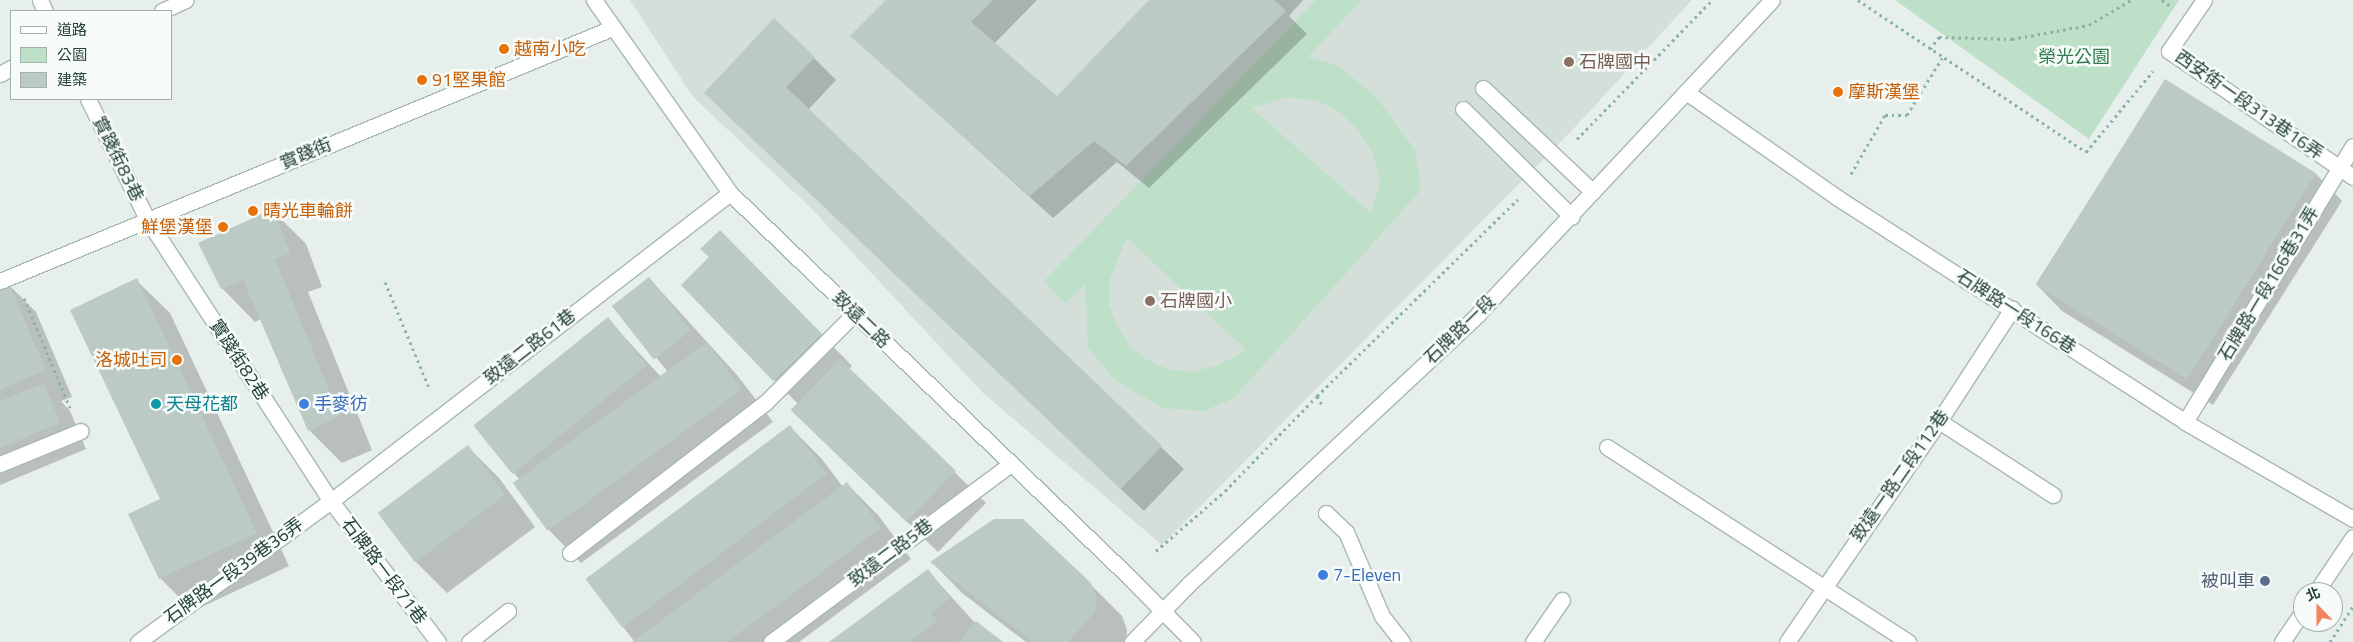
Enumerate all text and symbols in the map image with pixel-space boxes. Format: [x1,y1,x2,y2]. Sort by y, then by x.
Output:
legend [10,10,172,100]
text: 道路 [57,18,87,41]
place label: 越南小吃 [514,38,586,60]
text: 公園 [57,43,87,66]
marker: 越南小吃 [498,43,510,55]
park label: 榮光公園 [2038,46,2110,68]
street label: 西安街一段313巷16弄 [2171,46,2327,164]
place label: 石牌國中 [1579,51,1651,73]
marker: 石牌國中 [1563,56,1575,68]
text: 建築 [57,68,87,91]
place label: 91堅果館 [432,69,506,91]
marker: 91堅果館 [416,74,428,86]
place label: 摩斯漢堡 [1848,81,1920,103]
marker: 摩斯漢堡 [1832,86,1844,98]
street label: 實踐街83巷 [88,113,148,205]
street label: 實踐街 [277,134,335,174]
place label: 晴光車輪餅 [263,200,353,222]
street label: 石牌路一段166巷31弄 [2214,203,2324,365]
marker: 晴光車輪餅 [247,205,259,217]
place label: 鮮堡漢堡 [141,216,213,238]
marker: 鮮堡漢堡 [217,221,229,233]
street label: 石牌路一段166巷 [1952,265,2080,359]
street label: 致遠二路 [828,287,894,353]
place label: 石牌國小 [1160,290,1232,312]
street label: 石牌路一段 [1420,291,1500,369]
marker: 石牌國小 [1144,295,1156,307]
street label: 致遠二路61巷 [480,305,580,389]
street label: 實踐街82巷 [205,315,273,405]
place label: 洛城吐司 [95,349,167,371]
marker: 洛城吐司 [171,354,183,366]
place label: 天母花都 [166,393,238,415]
place label: 手麥彷 [314,393,368,415]
marker: 天母花都 [150,398,162,410]
marker: 手麥彷 [298,398,310,410]
street label: 致遠一路二段112巷 [1846,406,1954,546]
street label: 石牌路一段39巷36弄 [160,513,308,629]
street label: 石牌路一段71巷 [337,513,431,629]
street label: 致遠二路5巷 [845,514,937,592]
place label: 7-Eleven [1333,564,1401,586]
marker: 7-Eleven [1317,569,1329,581]
place label: 被叫車 [2201,570,2255,592]
marker: 被叫車 [2259,575,2271,587]
text: 北 [2302,581,2323,606]
north arrow [2293,582,2343,632]

